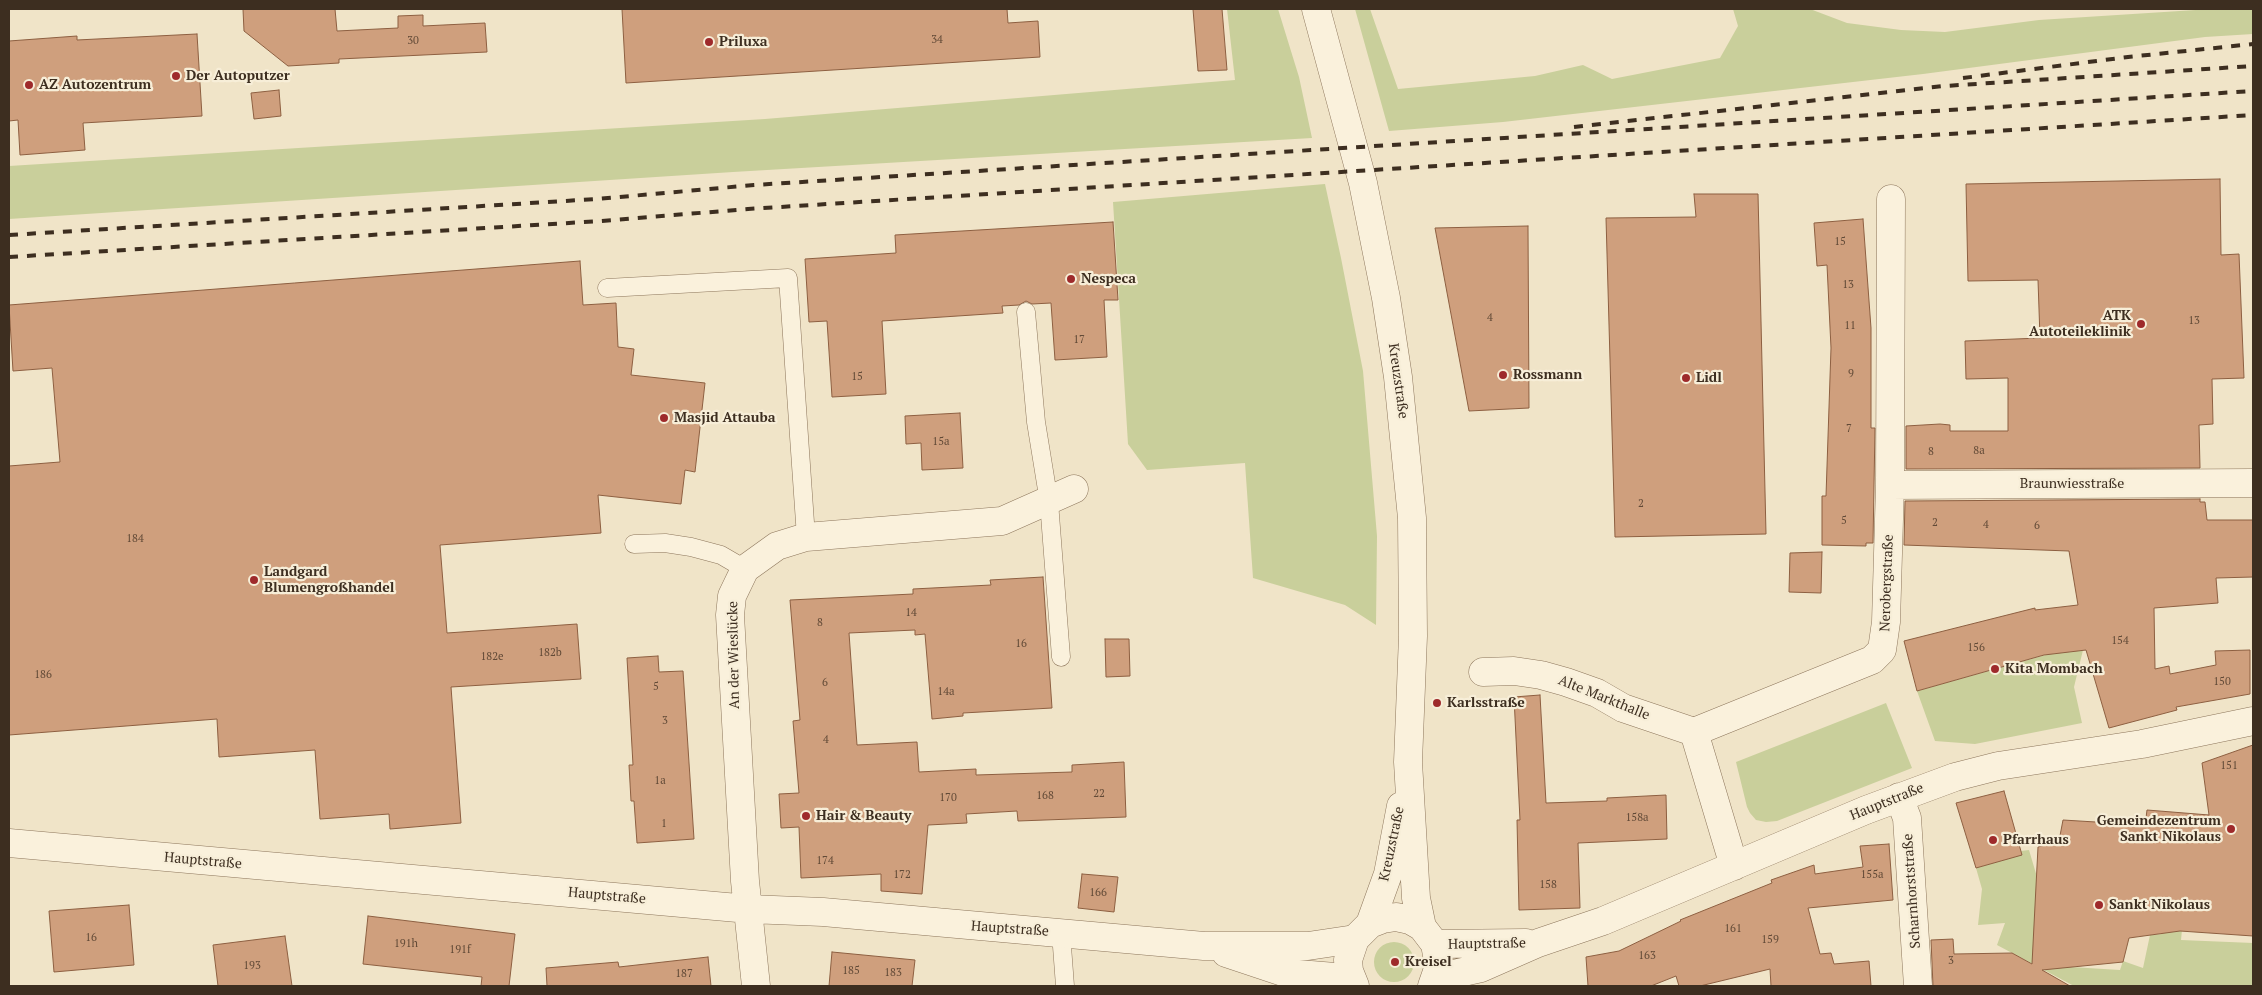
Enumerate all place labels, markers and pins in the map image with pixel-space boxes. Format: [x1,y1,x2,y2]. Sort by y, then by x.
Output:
place label: Priluxa [719,34,768,50]
marker: Priluxa [703,36,715,48]
place label: Der Autoputzer [186,68,290,84]
marker: Der Autoputzer [170,70,182,82]
place label: AZ Autozentrum [39,77,151,93]
marker: AZ Autozentrum [23,79,35,91]
place label: Nespeca [1081,271,1136,287]
marker: Nespeca [1065,273,1077,285]
place label: ATK Autoteileklinik [2029,308,2131,341]
marker: ATK Autoteileklinik [2135,318,2147,330]
place label: Rossmann [1513,367,1582,383]
marker: Rossmann [1497,369,1509,381]
place label: Lidl [1696,370,1722,386]
marker: Lidl [1680,372,1692,384]
place label: Masjid Attauba [674,410,776,426]
marker: Masjid Attauba [658,412,670,424]
place label: Landgard Blumengroßhandel [264,564,394,596]
marker: Landgard Blumengroßhandel [248,574,260,586]
place label: Kita Mombach [2005,661,2103,677]
marker: Kita Mombach [1989,663,2001,675]
place label: Karlsstraße [1447,695,1525,711]
marker: Karlsstraße [1431,697,1443,709]
place label: Hair & Beauty [816,808,911,824]
marker: Hair & Beauty [800,810,812,822]
place label: Gemeindezentrum Sankt Nikolaus [2097,813,2221,846]
marker: Gemeindezentrum Sankt Nikolaus [2225,823,2237,835]
place label: Pfarrhaus [2003,832,2069,848]
marker: Pfarrhaus [1987,834,1999,846]
place label: Sankt Nikolaus [2109,897,2210,913]
marker: Sankt Nikolaus [2093,899,2105,911]
place label: Kreisel [1405,954,1452,970]
marker: Kreisel [1389,956,1401,968]

